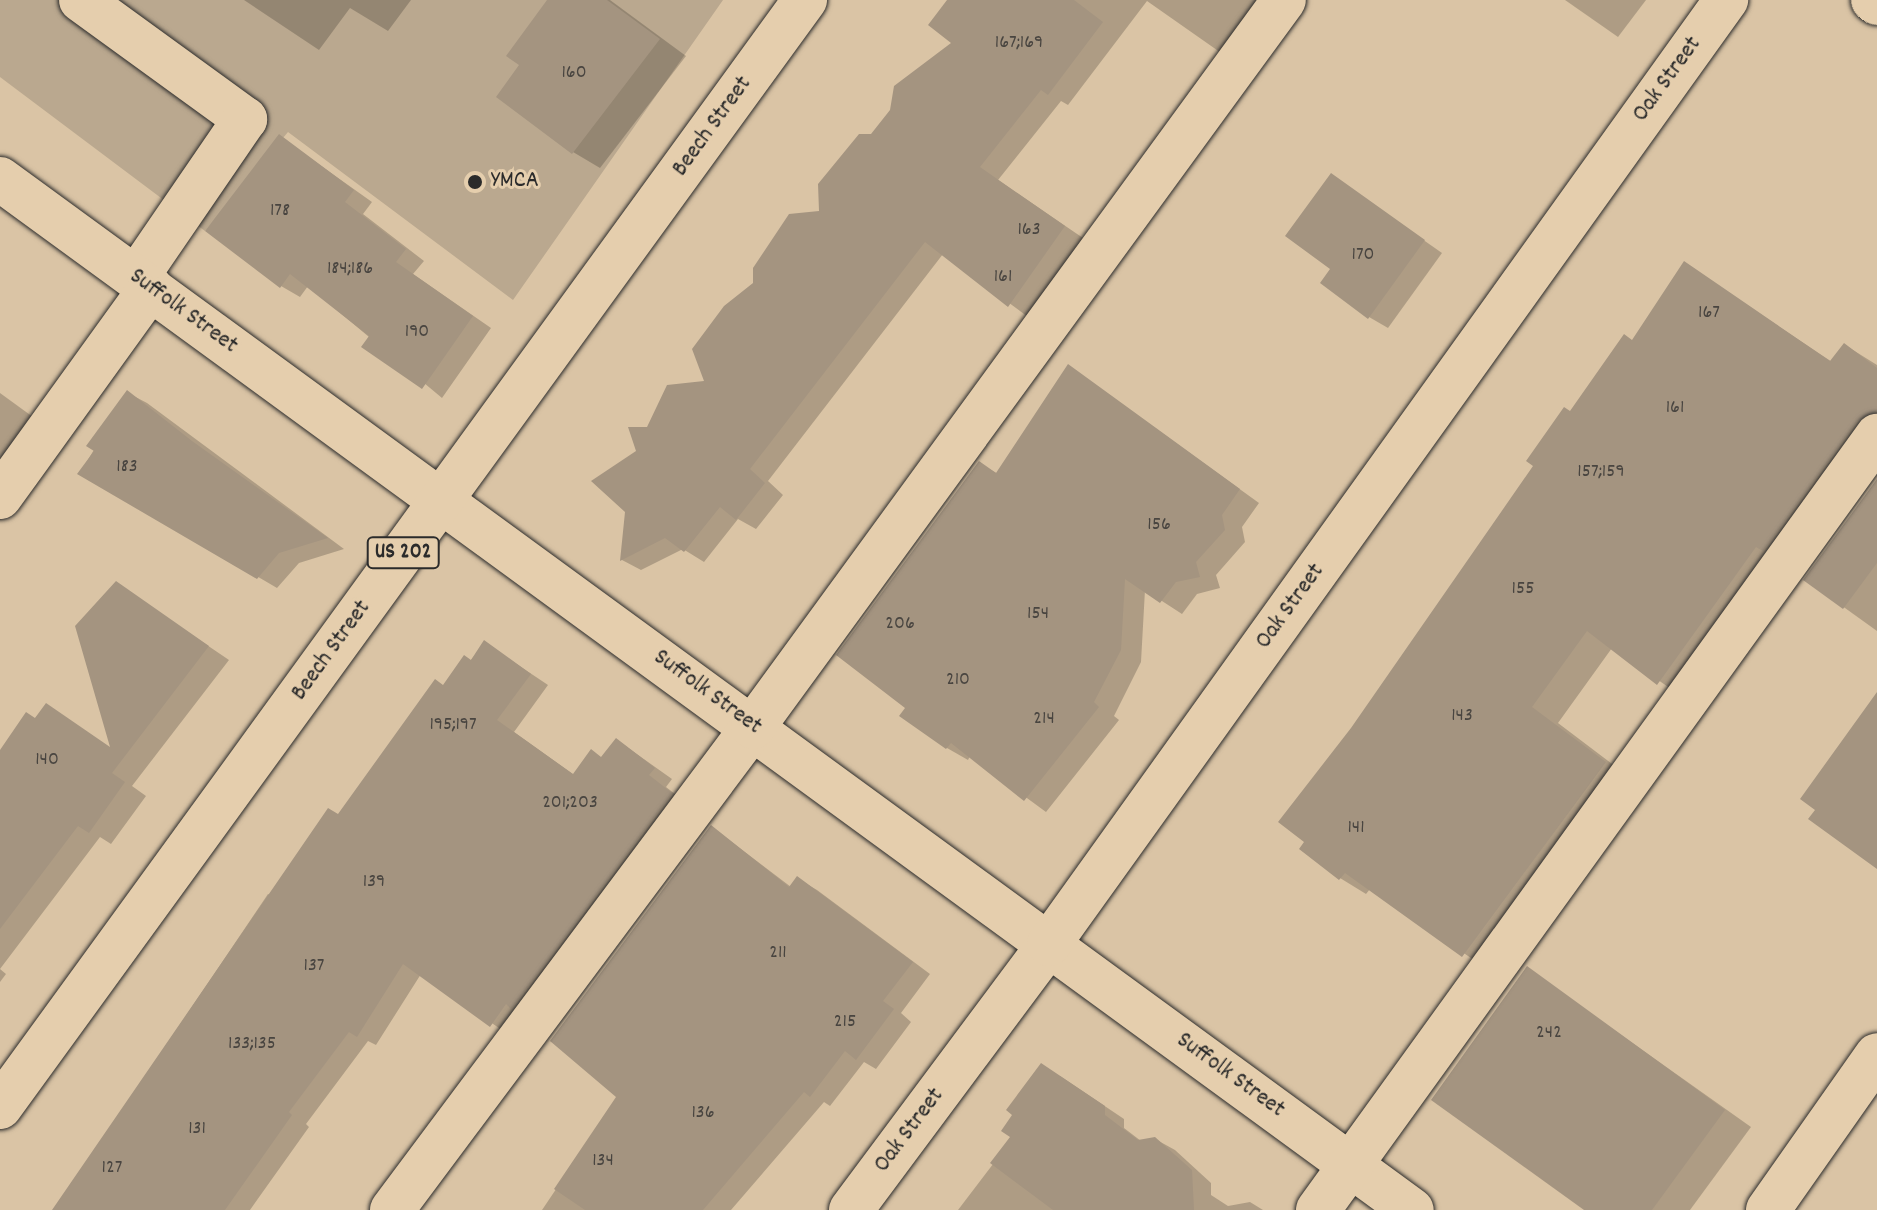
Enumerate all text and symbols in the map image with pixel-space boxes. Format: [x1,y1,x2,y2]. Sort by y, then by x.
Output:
house number: 167;169 [995,31,1043,55]
street label: Oak Street [1627,32,1709,128]
house number: 160 [561,61,587,85]
street label: Beech Street [667,71,759,183]
place label: YMCA [491,168,539,196]
marker: YMCA [466,173,484,191]
house number: 178 [270,199,290,223]
house number: 163 [1017,218,1041,242]
house number: 170 [1352,243,1374,267]
house number: 184;186 [327,257,373,281]
street label: Suffolk Street [123,263,243,361]
house number: 161 [994,265,1012,289]
house number: 167 [1698,301,1720,325]
house number: 190 [405,320,429,344]
house number: 161 [1666,396,1684,420]
house number: 183 [116,455,138,479]
house number: 157;159 [1577,460,1625,484]
house number: 156 [1147,513,1171,537]
road number: US 202 [365,535,441,571]
street label: Oak Street [1250,559,1332,655]
house number: 155 [1512,577,1534,601]
street label: Beech Street [286,595,378,707]
house number: 154 [1027,602,1049,626]
house number: 206 [885,612,915,636]
street label: Suffolk Street [647,644,767,742]
house number: 210 [946,668,970,692]
house number: 143 [1451,704,1473,728]
house number: 214 [1033,707,1055,731]
house number: 195;197 [429,713,477,737]
house number: 140 [35,748,59,772]
house number: 201;203 [542,791,598,815]
house number: 141 [1347,816,1365,840]
house number: 139 [363,870,385,894]
house number: 211 [769,941,787,965]
house number: 137 [304,954,324,978]
house number: 215 [834,1010,856,1034]
house number: 242 [1536,1021,1562,1045]
street label: Suffolk Street [1170,1027,1290,1125]
house number: 133;135 [228,1032,276,1056]
street label: Oak Street [869,1083,951,1179]
house number: 136 [691,1101,715,1125]
house number: 131 [188,1117,206,1141]
house number: 134 [592,1149,614,1173]
house number: 127 [102,1156,122,1180]

